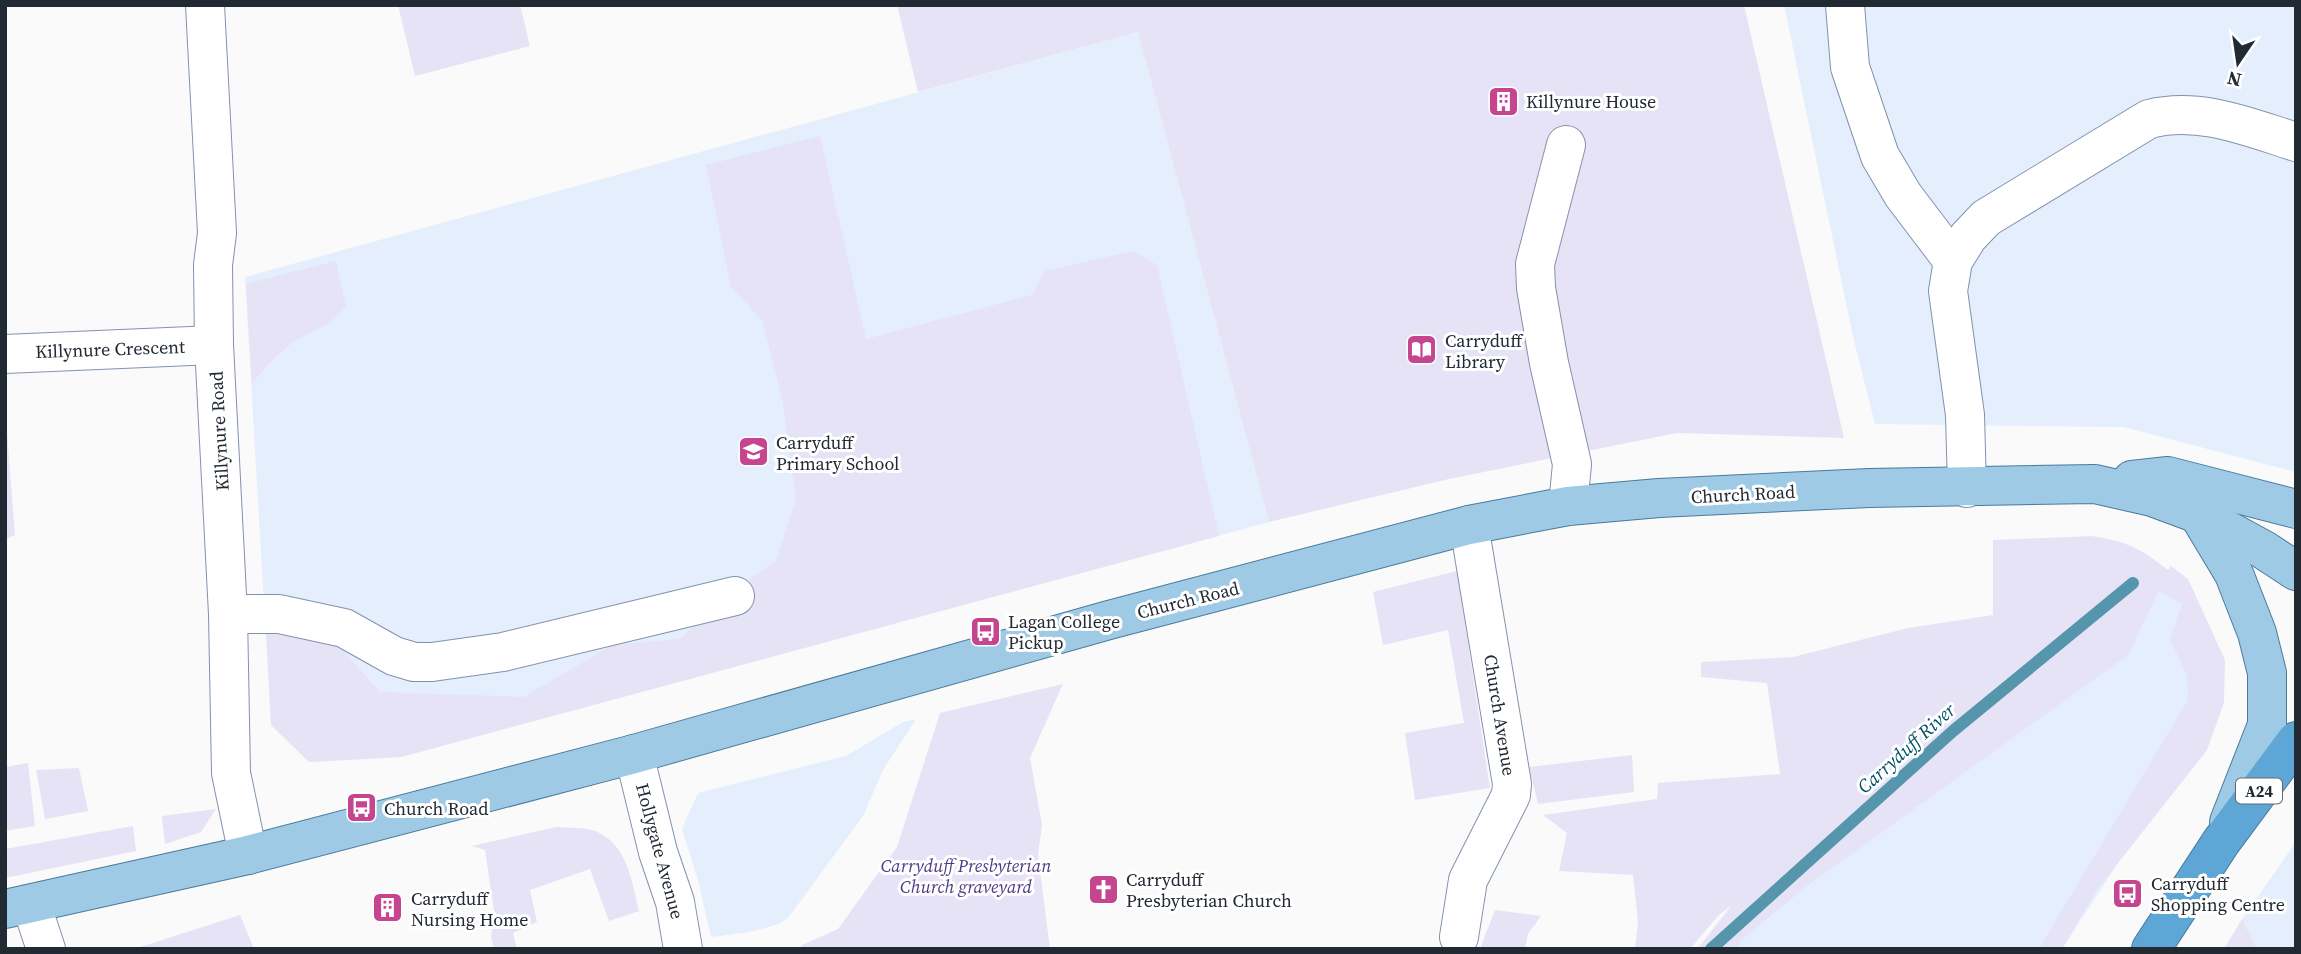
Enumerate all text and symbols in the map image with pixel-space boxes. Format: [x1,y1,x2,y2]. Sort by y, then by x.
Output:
north arrow [2203,28,2273,98]
text: N [2224,65,2244,94]
building icon: Killynure House [1486,84,1520,118]
place label: Killynure House [1526,89,1656,114]
place label: Carryduff Library [1445,328,1524,374]
library icon: Carryduff Library [1405,333,1439,367]
street label: Killynure Crescent [35,334,185,364]
street label: Killynure Road [203,370,235,492]
place label: Carryduff Primary School [776,430,899,476]
school or university icon: Carryduff Primary School [736,435,770,469]
street label: Church Road [1690,479,1796,509]
street label: Church Road [1134,575,1242,625]
place label: Lagan College Pickup [1008,609,1120,655]
bus stop icon: Lagan College Pickup [968,614,1002,648]
street label: Church Avenue [1478,652,1522,778]
water label: Carryduff River [1851,696,1962,799]
road number: A24 [2236,778,2282,804]
street label: Hollygate Avenue [630,780,690,922]
bus stop icon: Church Road [344,791,378,825]
place label: Church Road [384,796,488,821]
park label: Carryduff Presbyterian Church graveyard [881,853,1051,899]
place label: Carryduff Presbyterian Church [1126,867,1292,913]
place label: Carryduff Shopping Centre [2151,871,2285,917]
church icon: Carryduff Presbyterian Church [1086,872,1120,906]
bus stop icon: Carryduff Shopping Centre [2111,876,2145,910]
place label: Carryduff Nursing Home [411,886,529,932]
building icon: Carryduff Nursing Home [371,891,405,925]

